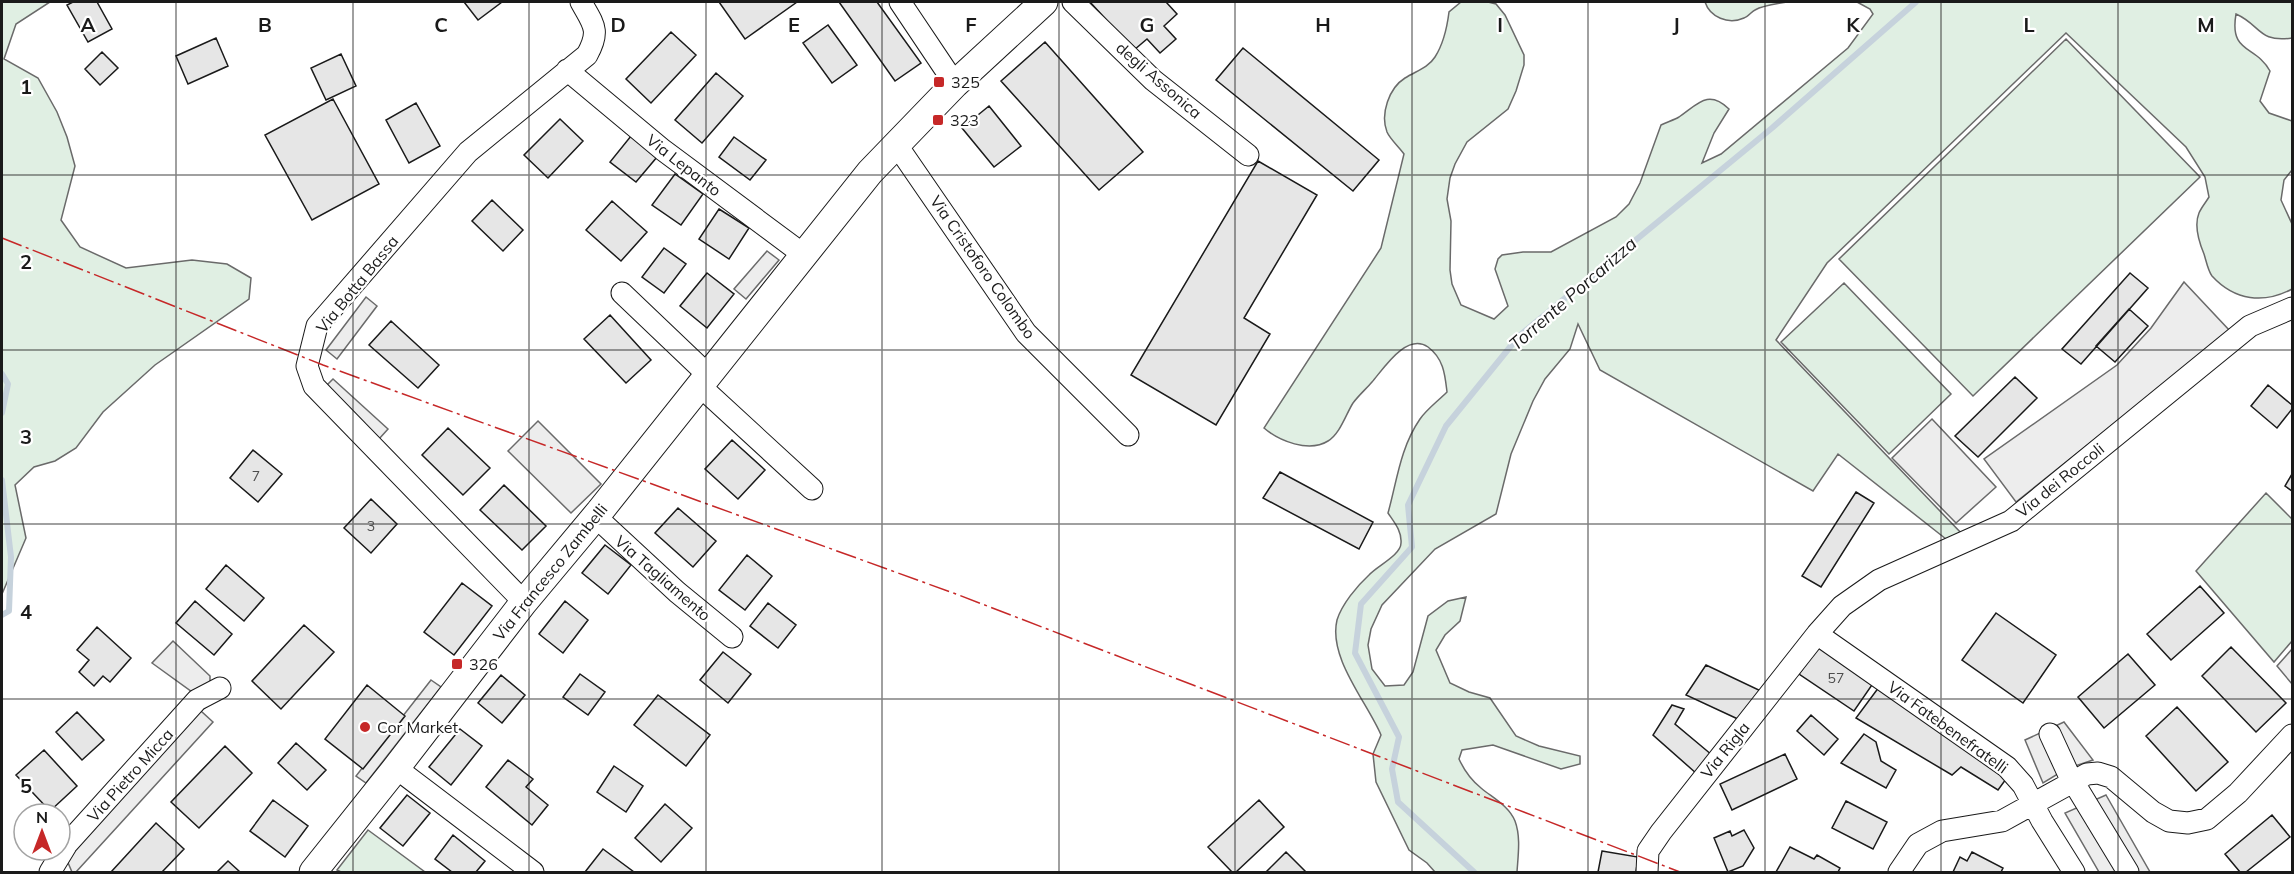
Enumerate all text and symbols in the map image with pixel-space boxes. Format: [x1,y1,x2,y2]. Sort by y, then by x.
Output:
text: A [81,12,96,37]
text: B [258,12,272,37]
text: C [434,12,448,37]
text: D [610,12,626,37]
text: E [788,12,800,37]
text: F [965,12,977,37]
text: G [1140,12,1154,37]
text: H [1315,12,1331,37]
text: I [1497,12,1503,37]
text: J [1672,12,1680,37]
text: K [1846,12,1860,37]
text: L [2023,12,2035,37]
text: M [2197,12,2215,37]
street label: degli Assonica [1112,37,1206,123]
place label: 325 [951,72,980,92]
text: 1 [20,74,32,99]
marker: 325 [932,75,946,89]
place label: 323 [950,110,979,130]
marker: 323 [931,113,945,127]
street label: Via Lepanto [643,130,725,200]
street label: Via Cristoforo Colombo [926,191,1040,343]
street label: Via Botta Bassa [312,231,402,337]
water label: Torrente Porcarizza [1504,232,1641,355]
text: 2 [20,249,32,274]
text: 3 [20,424,32,449]
street label: Via dei Roccoli [2012,438,2108,522]
house number: 7 [252,467,260,485]
street label: Via Francesco Zambelli [489,499,611,645]
house number: 3 [367,517,375,535]
street label: Via Tagliamento [611,531,715,625]
text: 4 [20,599,32,624]
place label: 326 [469,654,498,674]
marker: 326 [450,657,464,671]
house number: 57 [1828,669,1844,687]
street label: Via Fatebenefratelli [1884,677,2012,777]
place label: Cor Market [377,717,458,737]
street label: Via Rigla [1696,718,1754,782]
marker: Cor Market [358,720,372,734]
street label: Via Pietro Micca [83,724,177,826]
text: 5 [20,773,32,798]
north arrow [12,802,72,862]
text: N [36,807,48,827]

